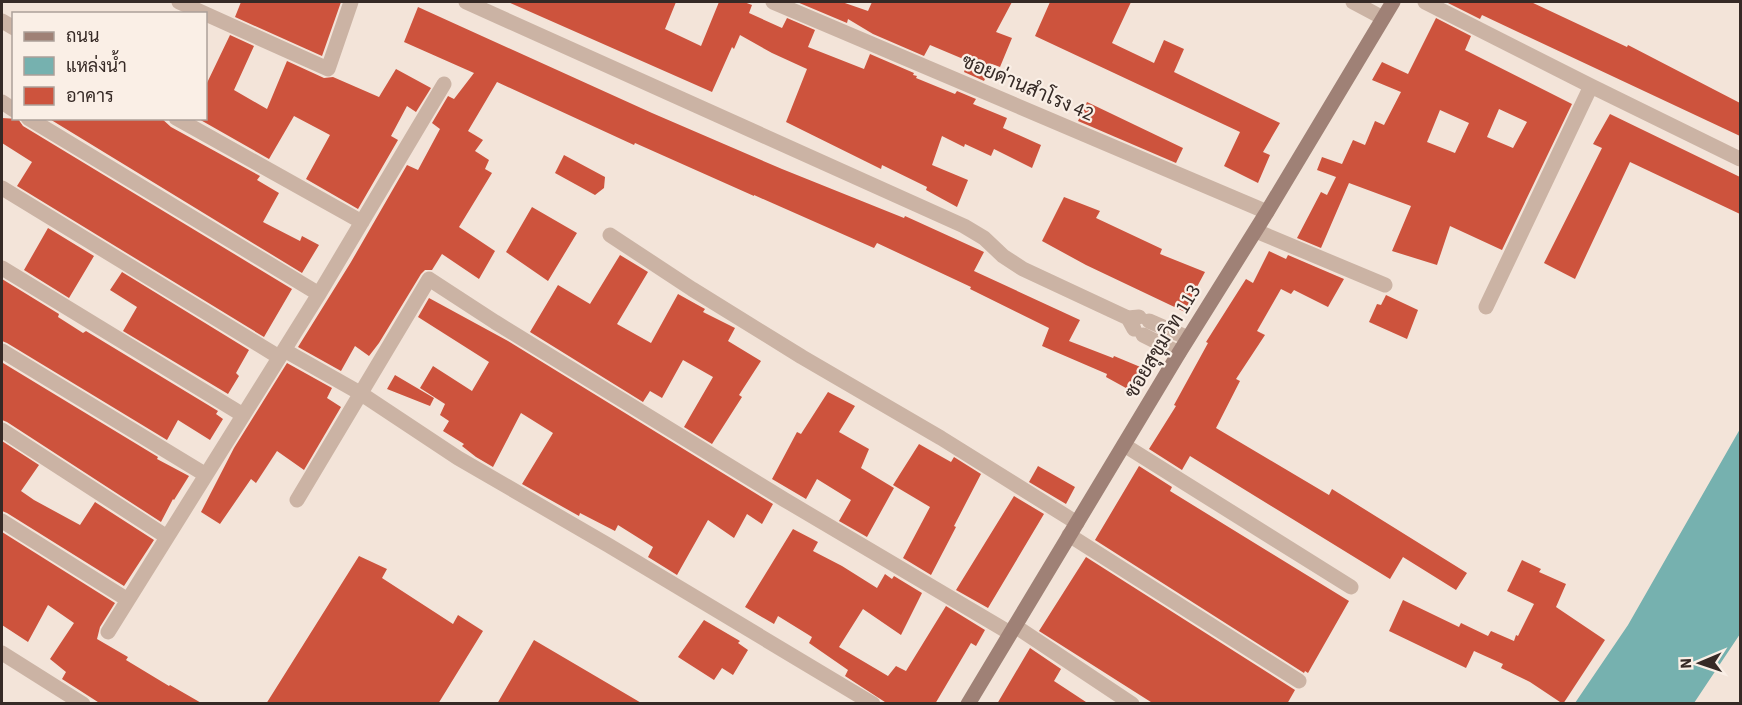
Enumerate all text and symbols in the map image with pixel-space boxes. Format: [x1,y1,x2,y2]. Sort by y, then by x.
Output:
legend [12,12,207,120]
text: ถนน [66,24,99,49]
street label: ซอยด่านสำโรง 42 [957,47,1098,128]
text: แหล่งน้ำ [66,50,127,79]
text: อาคาร [66,84,114,109]
street label: ซอยสุขุมวิท 113 [1118,279,1208,404]
north arrow [1670,633,1730,693]
text: N [1675,658,1697,669]

